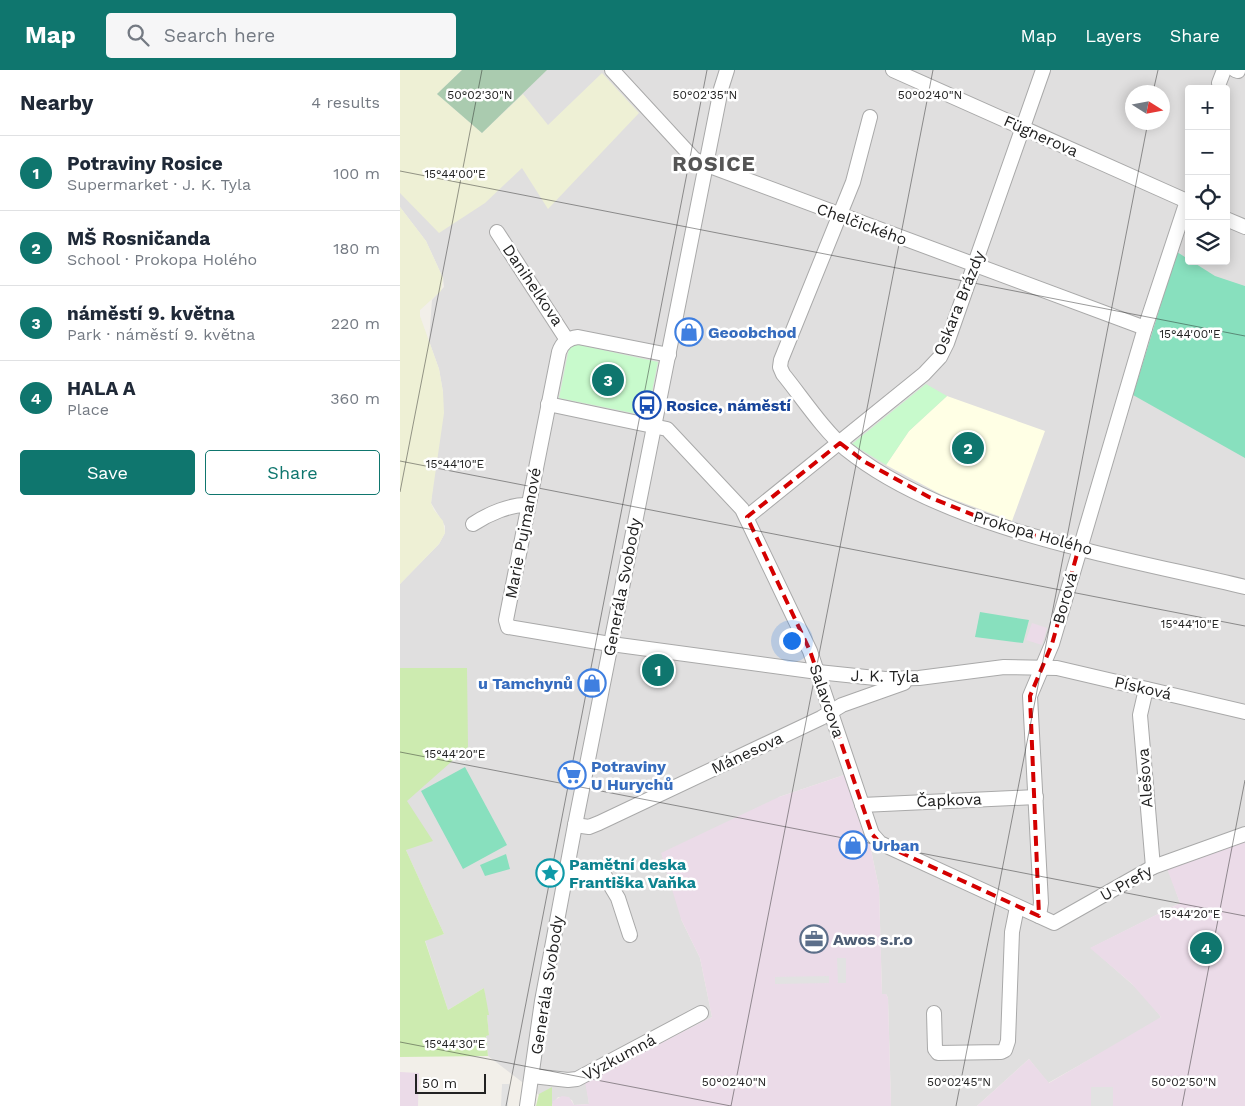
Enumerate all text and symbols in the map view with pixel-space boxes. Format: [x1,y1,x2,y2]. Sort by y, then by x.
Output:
search box [106,13,456,58]
text: Map [25,21,76,49]
icon: search [124,21,152,49]
text: Search here [164,24,275,47]
text: Map [1020,25,1057,46]
text: Layers [1085,25,1142,46]
text: Share [1170,25,1220,46]
north arrow [1125,85,1170,130]
map controls [1185,85,1230,265]
button: + [1185,85,1230,130]
text: 50°02'30"N [447,88,513,102]
text: 50°02'35"N [673,88,737,102]
text: 50°02'40"N [898,88,962,102]
text: Nearby [20,90,93,115]
text: 4 results [311,93,380,112]
street label: Fügnerova [1001,111,1081,161]
button: − [1185,130,1230,175]
district label: ROSICE [672,151,756,176]
text: Potraviny Rosice [67,152,223,175]
text: 1 [33,164,39,183]
text: 100 m [333,164,380,183]
text: 15°44'00"E [424,167,486,181]
text: Supermarket · J. K. Tyla [67,175,251,194]
button: locate [1185,175,1230,220]
street label: Chelčického [814,199,910,249]
button: layers [1185,220,1230,265]
text: MŠ Rosničanda [67,227,210,250]
text: 2 [31,239,41,258]
text: 180 m [333,239,380,258]
street label: Danihelkova [499,241,567,329]
street label: Oskara Brázdy [929,247,989,358]
text: School · Prokopa Holého [67,250,257,269]
text: náměstí 9. května [67,302,235,325]
text: 3 [31,314,41,333]
text: 220 m [331,314,380,333]
shop icon: Geoobchod [674,317,704,347]
place label: Geoobchod [708,323,797,342]
text: Park · náměstí 9. května [67,325,255,344]
text: 15°44'00"E [1159,327,1221,341]
pin: 3 [592,361,624,399]
text: HALA A [67,377,136,400]
text: 4 [31,389,41,408]
text: 360 m [330,389,380,408]
bus stop icon: Rosice, náměstí [632,390,662,420]
place label: Rosice, náměstí [666,396,791,415]
text: Place [67,400,109,419]
pin: 2 [952,429,984,467]
button: Save [20,450,195,495]
button: Share [205,450,380,495]
text: 15°44'10"E [426,457,485,471]
street label: Marie Pujmanové [501,466,545,600]
street label: Prokopa Holého [971,507,1095,559]
street label: Generála Svobody [599,516,645,658]
street label: Borová [1049,570,1081,626]
text: 15°44'10"E [1161,617,1220,631]
your location [779,628,805,654]
pin: 1 [642,651,674,689]
street label: Salavcova [806,662,848,740]
street label: J. K. Tyla [850,666,920,686]
shop icon: u Tamchynů [577,668,607,698]
street label: Písková [1113,672,1173,704]
place label: u Tamchynů [478,674,573,693]
street label: Mánesova [708,728,786,778]
text: 15°44'20"E [425,747,486,761]
street label: Alešova [1133,747,1157,809]
place label: Potraviny U Hurychů [591,757,673,794]
supermarket icon: Potraviny U Hurychů [557,760,587,790]
street label: Čapkova [916,789,982,811]
shop icon: Urban [838,830,868,860]
place label: Urban [872,836,919,855]
place label: Pamětní deska Františka Vaňka [569,855,697,892]
place icon: Pamětní deska Františka Vaňka [535,858,565,888]
street label: U Prefy [1097,861,1156,905]
text: 15°44'20"E [1160,907,1221,921]
street label: Generála Svobody [527,913,567,1056]
office icon: Awos s.r.o [799,924,829,954]
pin: 4 [1190,929,1222,967]
place label: Awos s.r.o [833,930,913,949]
street label: Výzkumná [579,1030,659,1084]
text: 15°44'30"E [425,1037,486,1051]
scale bar [415,1071,486,1094]
text: 50 m [422,1075,457,1091]
text: 50°02'40"N [702,1075,766,1089]
text: 50°02'45"N [927,1075,991,1089]
text: 50°02'50"N [1151,1075,1217,1089]

